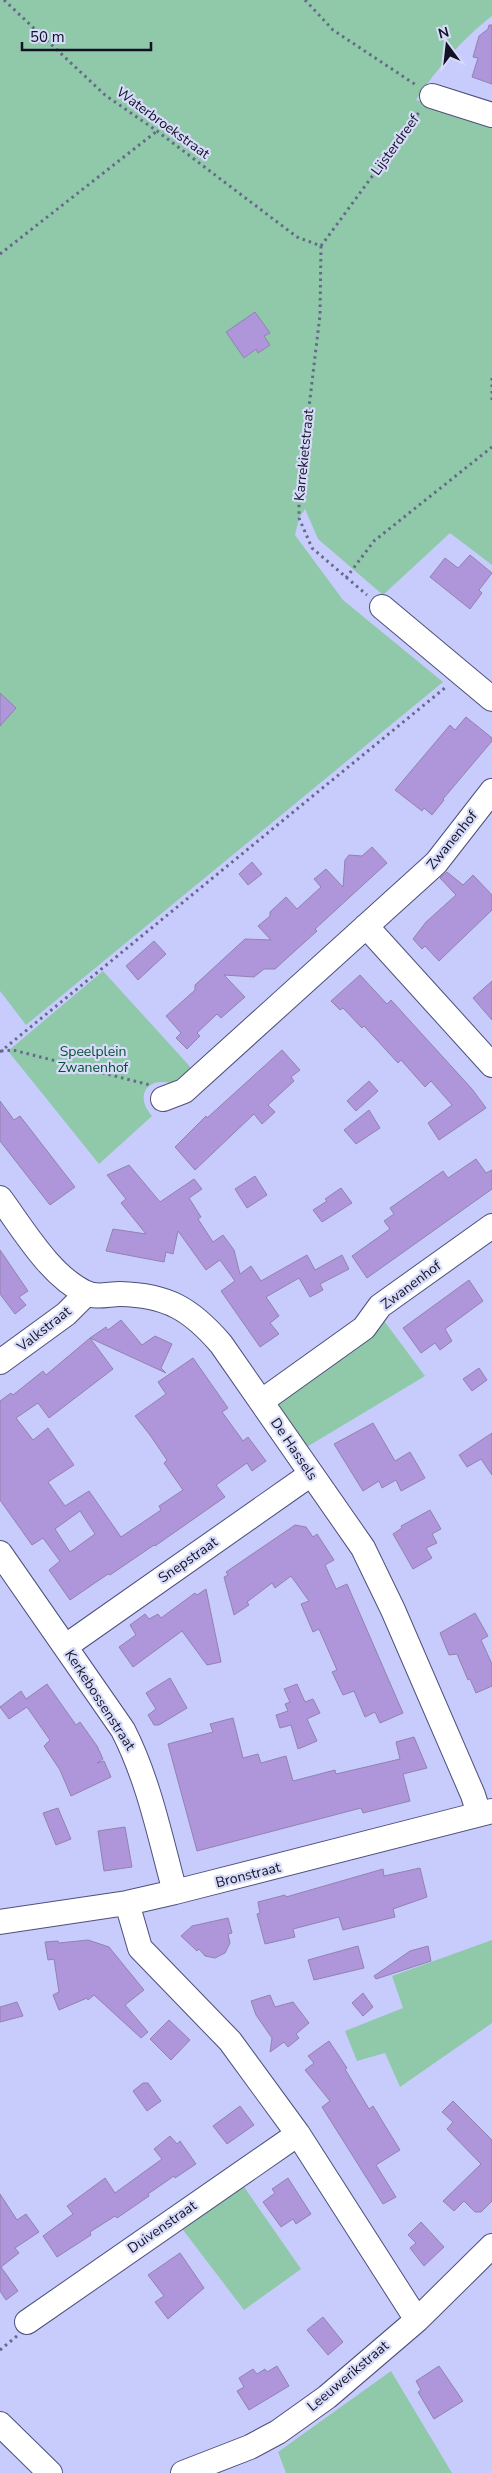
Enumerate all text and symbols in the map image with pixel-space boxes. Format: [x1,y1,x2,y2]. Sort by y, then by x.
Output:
scale bar [22,20,151,52]
north arrow [422,20,472,70]
text: N [436,22,451,43]
text: 50 m [30,27,65,47]
street label: Waterbroekstraat [113,83,213,163]
street label: Lijsterdreef [367,111,424,179]
street label: Karrekietstraat [290,408,318,502]
street label: Zwanenhof [422,806,482,873]
park label: Speelplein Zwanenhof [58,1042,129,1077]
street label: Zwanenhof [377,1256,445,1314]
street label: Valkstraat [12,1302,75,1357]
street label: De Hassels [266,1414,322,1484]
street label: Snepstraat [155,1533,222,1587]
street label: Kerkebossenstraat [60,1646,140,1754]
street label: Bronstraat [214,1858,283,1892]
street label: Duivenstraat [124,2196,200,2258]
street label: Leeuwerikstraat [303,2336,393,2416]

